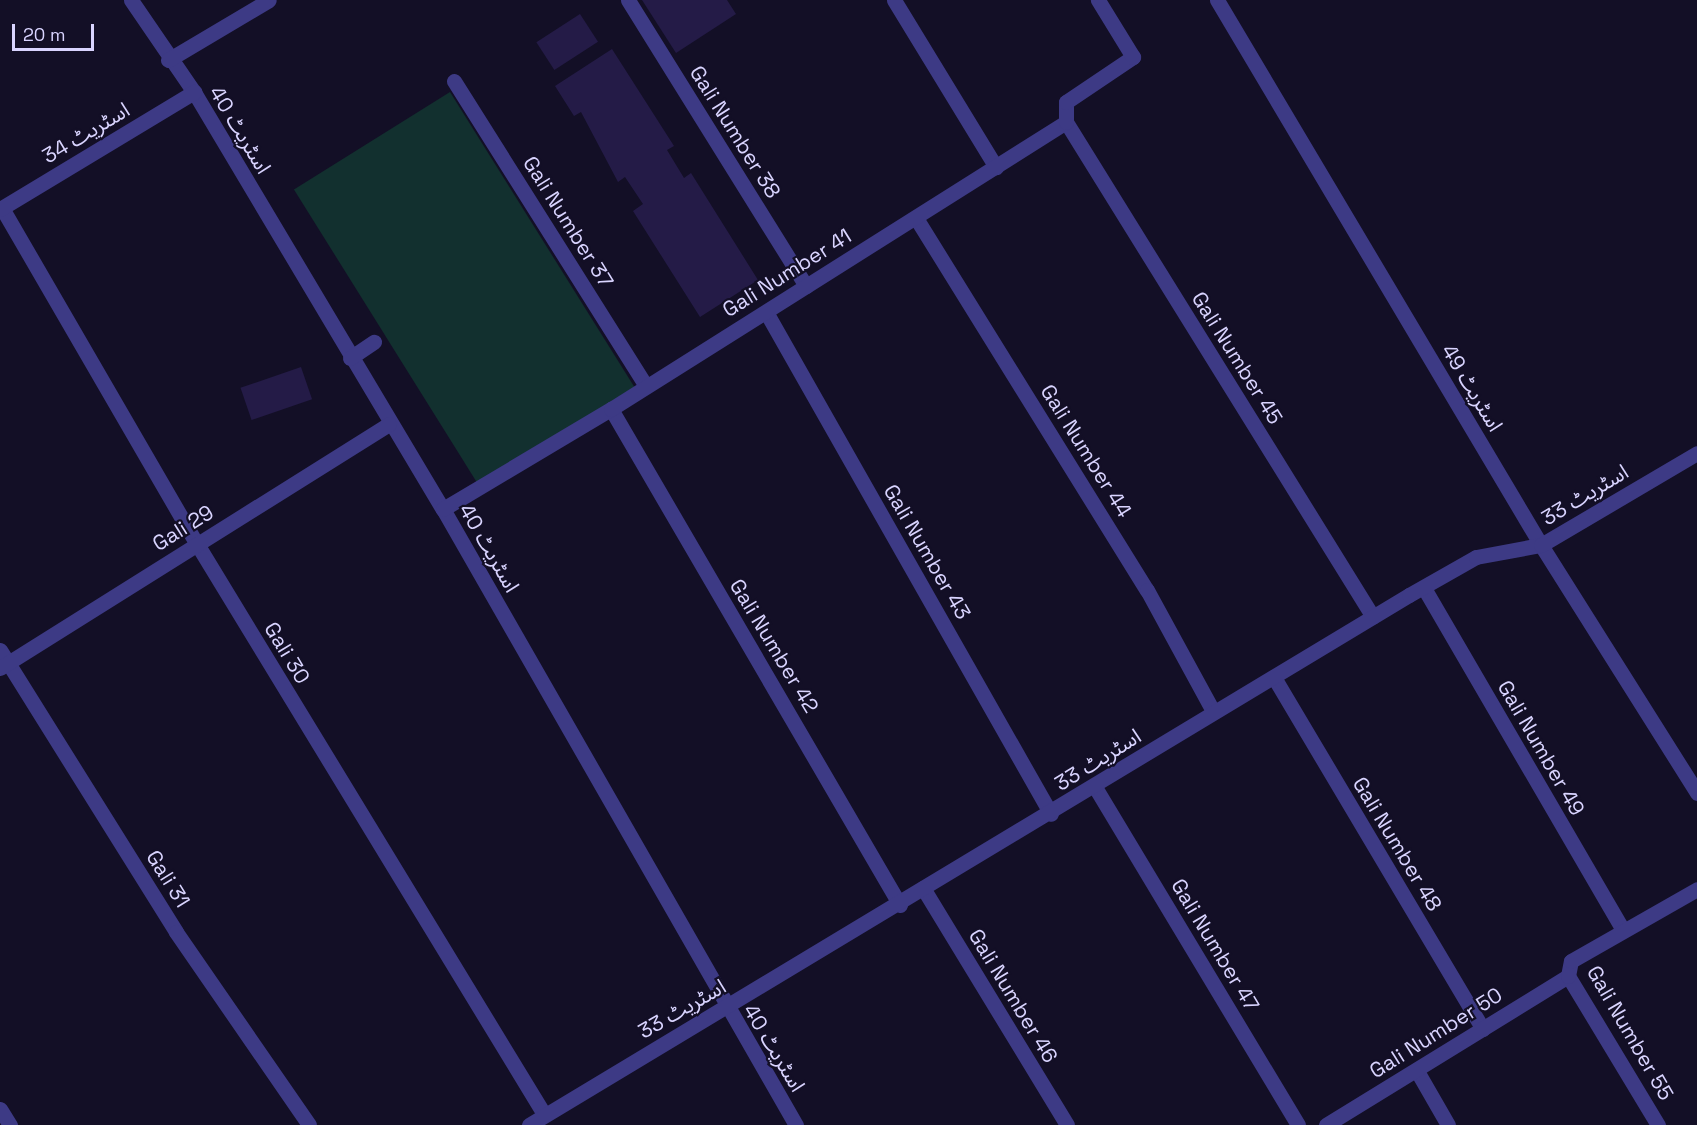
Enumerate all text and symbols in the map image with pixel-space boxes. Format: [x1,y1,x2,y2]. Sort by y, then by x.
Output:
scale bar [15,12,98,50]
text: 20 m [23,23,66,46]
street label: Gali Number 38 [684,61,786,203]
street label: اسٹریٹ 40 [204,81,276,179]
street label: اسٹریٹ 34 [38,97,134,169]
street label: Gali Number 37 [517,152,619,292]
street label: Gali Number 41 [718,223,856,323]
street label: Gali Number 45 [1186,287,1288,429]
street label: اسٹریٹ 49 [1436,340,1508,436]
street label: Gali Number 44 [1035,380,1137,522]
street label: اسٹریٹ 33 [1537,459,1633,531]
street label: Gali Number 43 [878,480,976,624]
street label: اسٹریٹ 40 [454,499,524,597]
street label: Gali 29 [148,500,218,556]
street label: Gali Number 42 [724,575,824,717]
street label: Gali 30 [259,617,315,689]
street label: Gali Number 49 [1492,676,1590,820]
street label: اسٹریٹ 33 [1050,724,1146,796]
street label: Gali Number 48 [1347,772,1447,916]
street label: Gali 31 [141,846,195,912]
street label: Gali Number 47 [1166,874,1264,1016]
street label: Gali Number 46 [963,924,1063,1068]
street label: Gali Number 55 [1581,961,1679,1105]
street label: اسٹریٹ 33 [634,974,730,1044]
street label: Gali Number 50 [1365,982,1507,1084]
street label: اسٹریٹ 40 [738,999,810,1097]

